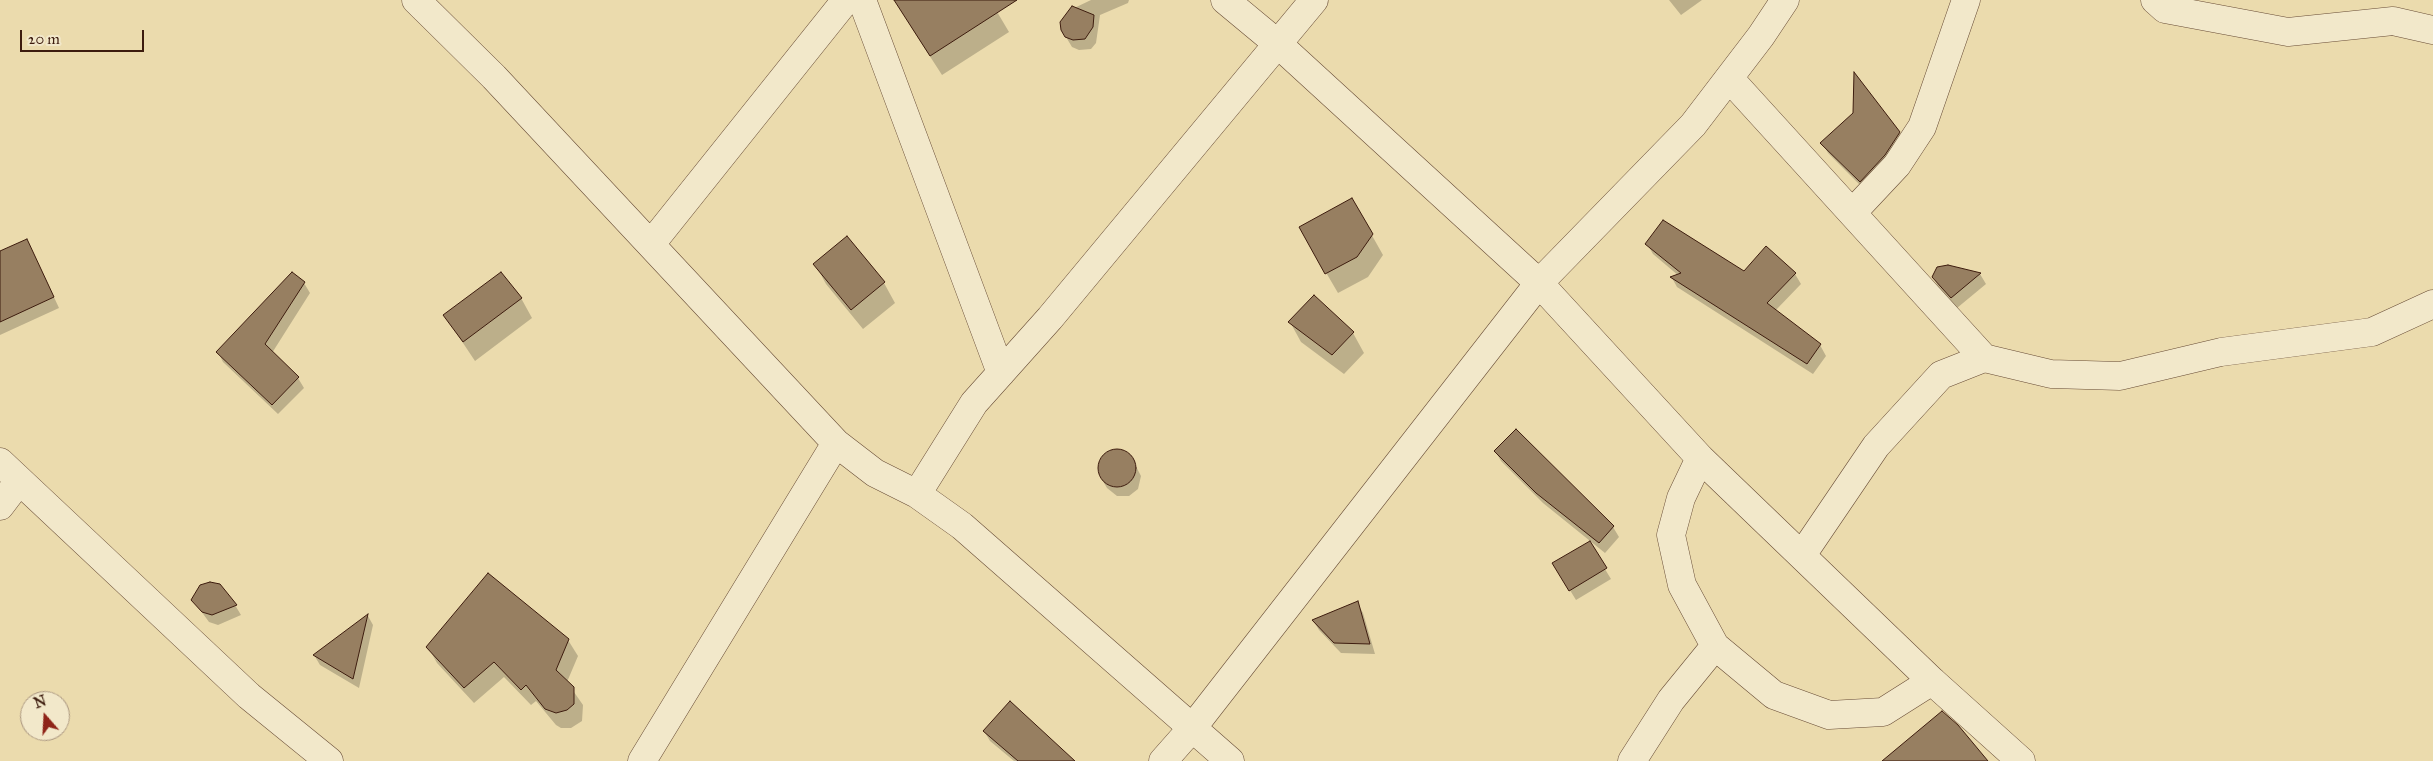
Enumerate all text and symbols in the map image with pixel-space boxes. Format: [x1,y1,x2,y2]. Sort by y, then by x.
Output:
scale bar [22,20,146,52]
text: 20 m [28,30,60,48]
north arrow [20,691,70,741]
text: N [32,692,49,712]

